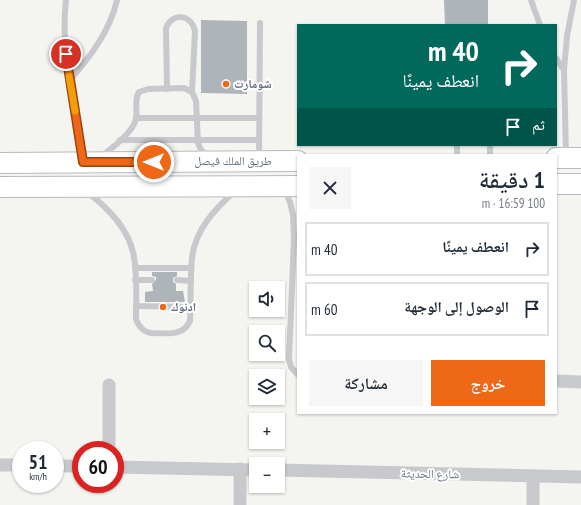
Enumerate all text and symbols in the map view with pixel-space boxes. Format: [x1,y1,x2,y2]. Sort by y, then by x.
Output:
text: 40 m [428,32,479,69]
pin [49,37,83,71]
icon: right [493,40,545,92]
icon: arrive [55,43,77,65]
text: انعطف يمينًا [403,69,479,92]
place label: شومارت [234,76,272,91]
marker: شومارت [221,79,231,89]
text: ثم [532,115,545,134]
icon: arrive [502,116,524,138]
position arrow [133,141,175,183]
street label: طريق الملك فيصل [194,153,272,168]
text: 1 دقيقة [479,164,545,195]
button: close [309,167,351,209]
text: 100 m · 16:59 [482,195,545,212]
text: انعطف يمينًا [442,237,509,256]
icon: right [521,238,543,260]
text: 40 m [311,240,337,259]
map controls [249,281,285,493]
button: sound [249,281,285,317]
text: الوصول إلى الوجهة [404,297,509,316]
icon: arrive [521,298,543,320]
place label: ادنوك [171,299,196,314]
text: 60 m [311,300,337,319]
marker: ادنوك [158,302,168,312]
button: search [249,325,285,361]
button: مشاركة [309,360,423,406]
button: خروج [431,360,545,406]
button: layers [249,369,285,405]
button: + [249,413,285,449]
speed limit sign: 60 [72,441,124,493]
text: 51 [28,449,48,475]
button: − [249,457,285,493]
street label: شارع الحديثة [401,465,459,483]
text: km/h [29,470,47,483]

